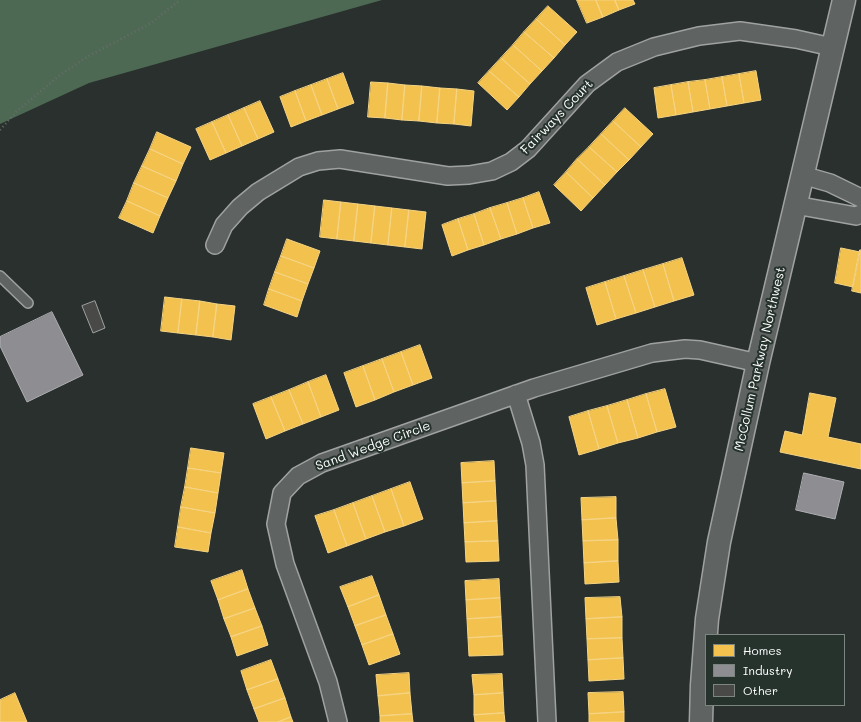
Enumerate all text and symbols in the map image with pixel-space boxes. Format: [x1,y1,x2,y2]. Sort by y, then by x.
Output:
street label: Fairways Court [517,76,597,158]
street label: McCollum Parkway Northwest [731,265,789,453]
street label: Sand Wedge Circle [313,418,433,474]
legend [705,634,845,706]
text: Homes [743,642,782,658]
text: Industry [743,662,792,678]
text: Other [743,682,778,698]

